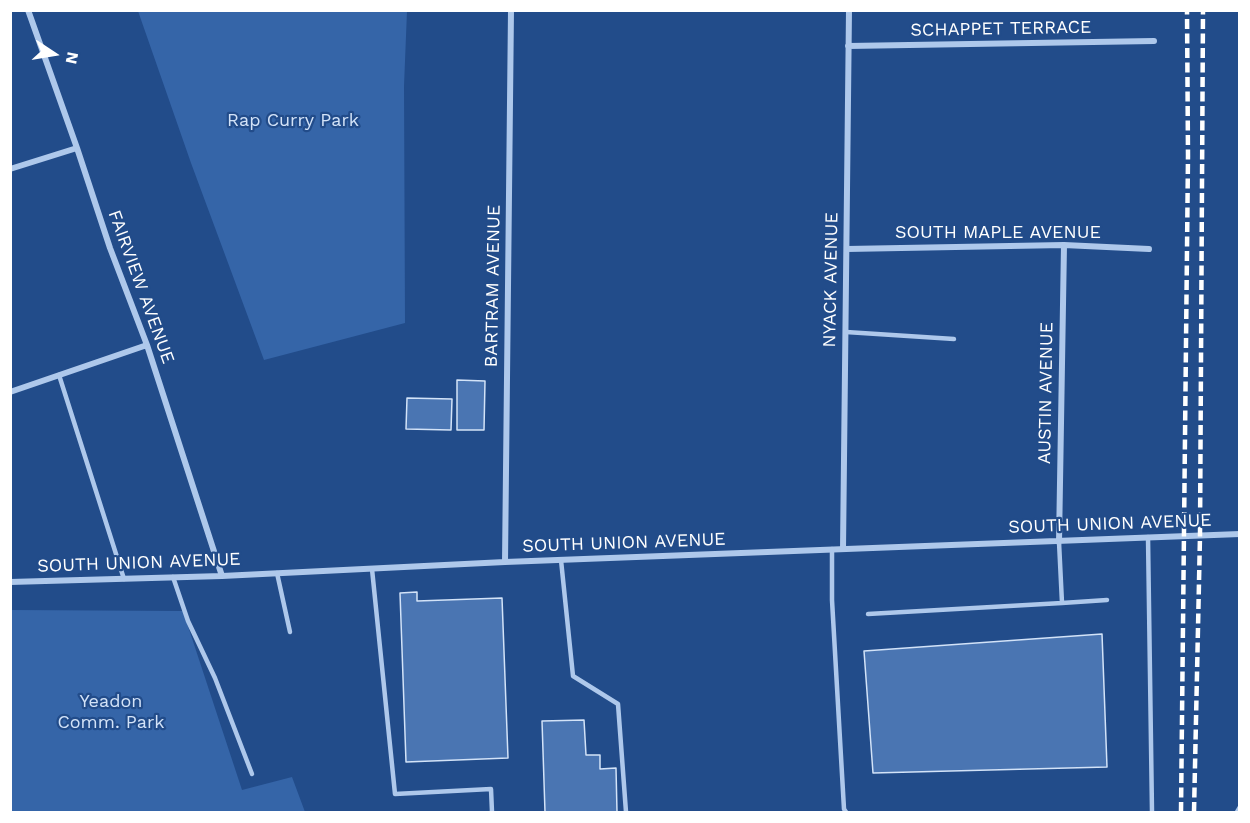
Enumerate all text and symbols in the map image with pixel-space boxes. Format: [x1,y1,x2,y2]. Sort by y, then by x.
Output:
street label: SCHAPPET TERRACE [910,17,1092,41]
north arrow [24,24,84,84]
text: N [62,50,83,66]
park label: Rap Curry Park [227,110,359,132]
street label: BARTRAM AVENUE [481,204,505,368]
street label: FAIRVIEW AVENUE [103,207,179,367]
street label: NYACK AVENUE [819,212,843,348]
street label: SOUTH MAPLE AVENUE [895,222,1101,244]
street label: AUSTIN AVENUE [1034,322,1058,464]
street label: SOUTH UNION AVENUE [1008,510,1212,538]
street label: SOUTH UNION AVENUE [522,529,726,557]
street label: SOUTH UNION AVENUE [37,549,241,577]
park label: Yeadon Comm. Park [57,691,165,734]

